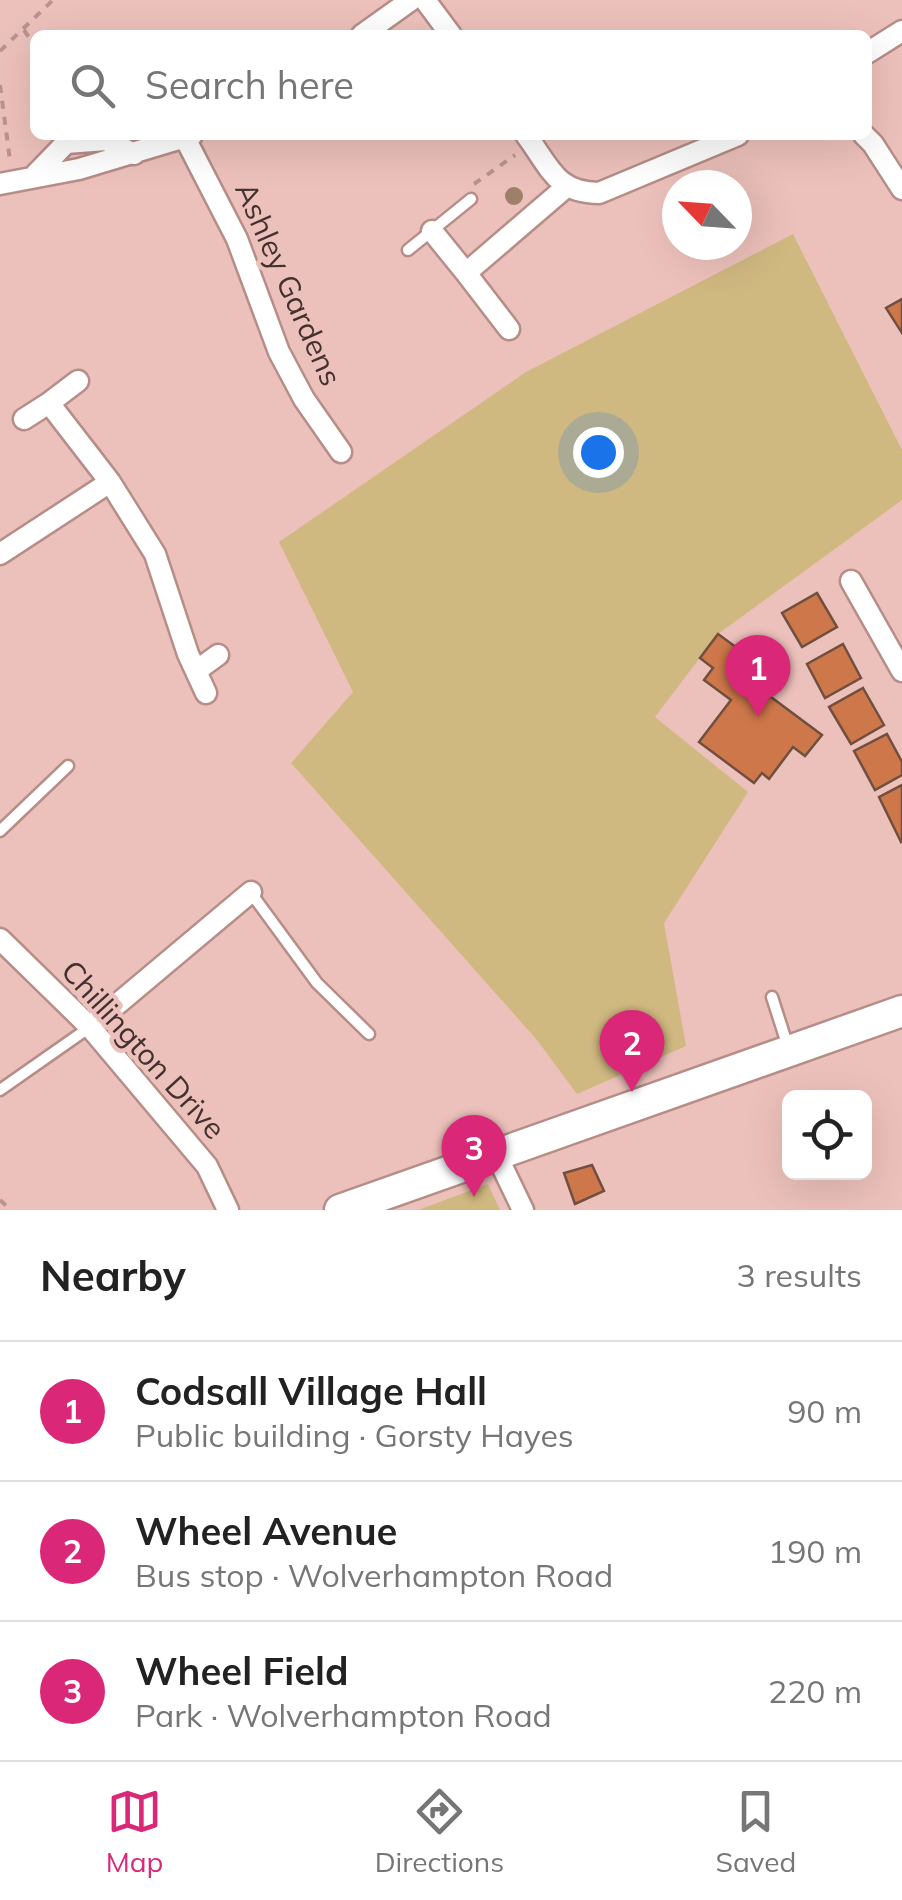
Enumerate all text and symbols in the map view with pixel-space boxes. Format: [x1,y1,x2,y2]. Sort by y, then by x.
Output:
search box [30,30,872,140]
icon: search [65,58,120,113]
text: Search here [145,61,354,109]
north arrow [662,170,752,260]
street label: Ashley Gardens [227,176,351,391]
your location [573,427,624,478]
pin: 1 [726,634,790,717]
street label: Chillington Drive [53,952,234,1147]
pin: 2 [600,1010,664,1092]
map controls [782,1090,872,1180]
button: locate [782,1090,872,1180]
pin: 3 [442,1114,506,1197]
text: Nearby [40,1249,186,1302]
text: 3 results [737,1255,862,1295]
text: Codsall Village Hall [135,1367,487,1415]
text: 1 [63,1391,82,1431]
text: 90 m [787,1391,862,1431]
text: Public building · Gorsty Hayes [135,1415,574,1455]
text: Wheel Avenue [135,1507,397,1555]
text: 2 [63,1531,82,1571]
text: 190 m [768,1531,862,1571]
text: Bus stop · Wolverhampton Road [135,1555,613,1595]
text: Wheel Field [135,1647,348,1695]
text: 3 [63,1671,82,1711]
text: 220 m [768,1671,862,1711]
text: Park · Wolverhampton Road [135,1695,552,1735]
tab: Map [106,1784,163,1879]
tab: Directions [375,1784,504,1879]
tab: Saved [715,1784,796,1879]

